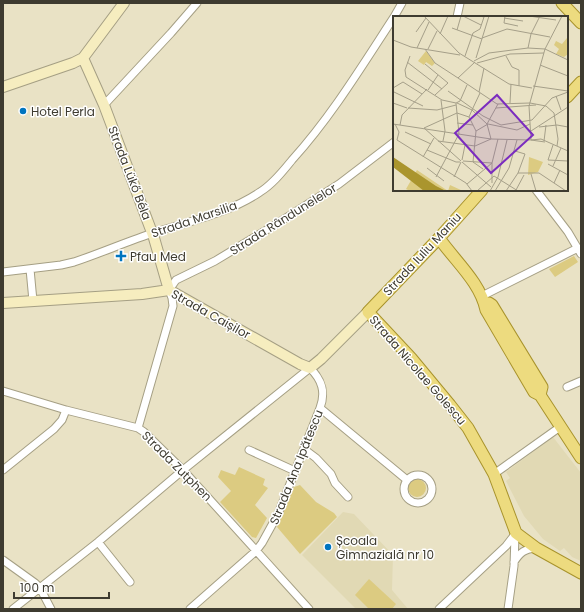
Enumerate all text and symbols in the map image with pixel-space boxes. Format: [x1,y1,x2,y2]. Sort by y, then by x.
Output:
inset map [393,16,568,191]
place label: Hotel Perla [31,103,95,120]
marker: Hotel Perla [18,106,28,116]
street label: Strada Lükő Béla [104,124,156,222]
street label: Strada Rândunelelor [226,179,340,259]
street label: Strada Marsilia [149,196,239,242]
street label: Strada Iuliu Maniu [379,209,465,299]
place label: Pfau Med [130,248,186,265]
marker: Pfau Med [115,250,127,262]
street label: Strada Caișilor [168,285,254,343]
street label: Strada Nicolae Golescu [366,312,470,428]
street label: Strada Ana Ipătescu [265,407,327,527]
street label: Strada Zutphen [138,427,216,505]
place label: Școala Gimnazială nr 10 [336,532,434,563]
marker: Școala Gimnazială nr 10 [323,542,333,552]
scale bar [14,574,109,600]
text: 100 m [20,579,54,596]

